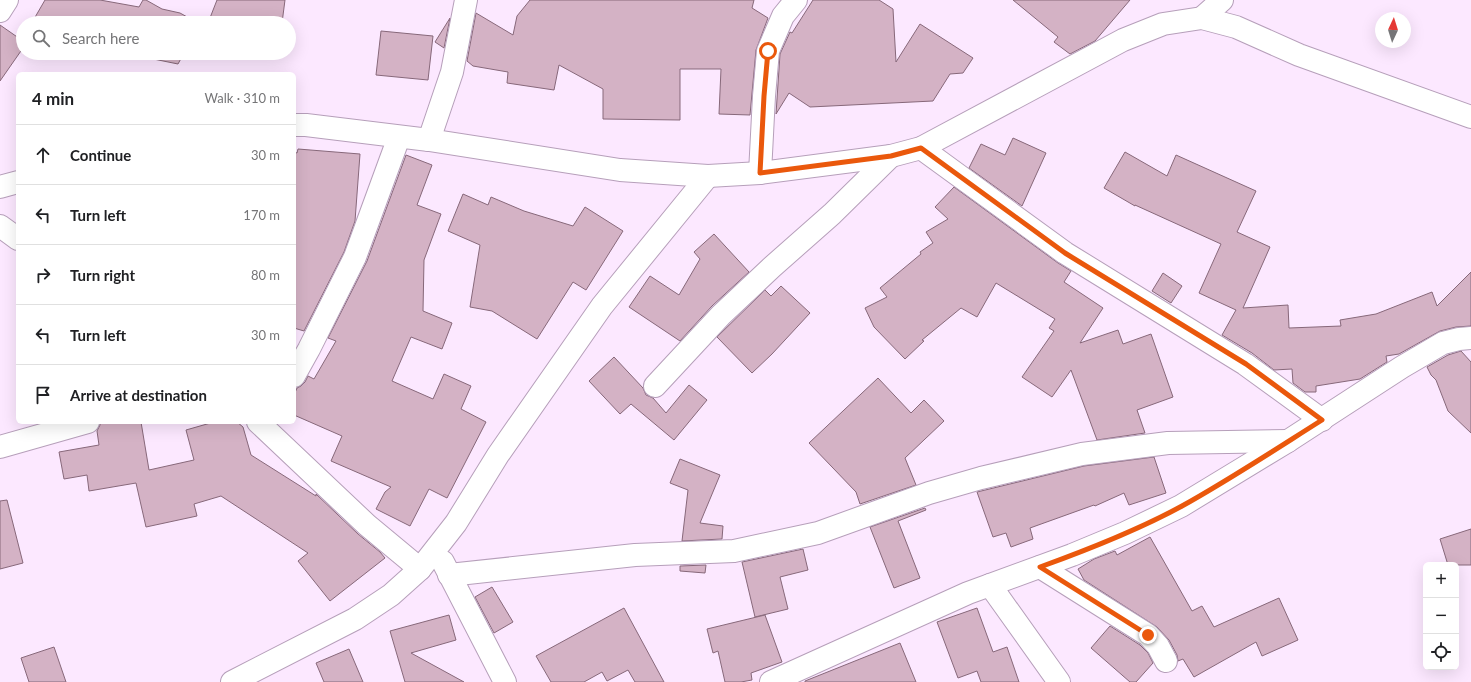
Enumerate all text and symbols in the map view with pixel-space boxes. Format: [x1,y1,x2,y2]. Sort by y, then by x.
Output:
north arrow [1375,12,1411,48]
search box [16,16,296,60]
icon: search [30,27,52,49]
text: Search here [62,29,139,47]
route start [759,42,777,60]
text: 4 min [32,88,74,109]
text: Walk · 310 m [204,90,280,106]
icon: ahead [32,144,54,166]
text: Continue [70,146,131,164]
text: 30 m [251,147,280,163]
icon: left [32,204,54,226]
text: Turn left [70,206,126,224]
text: 170 m [243,207,280,223]
icon: right [32,264,54,286]
text: Turn right [70,266,135,284]
text: 80 m [251,267,280,283]
icon: left [32,324,54,346]
text: Turn left [70,326,126,344]
text: 30 m [251,327,280,343]
icon: arrive [32,384,54,406]
text: Arrive at destination [70,386,207,404]
map controls [1423,562,1459,670]
button: + [1423,562,1459,598]
button: − [1423,598,1459,634]
route end [1139,626,1157,644]
button: locate [1423,634,1459,670]

